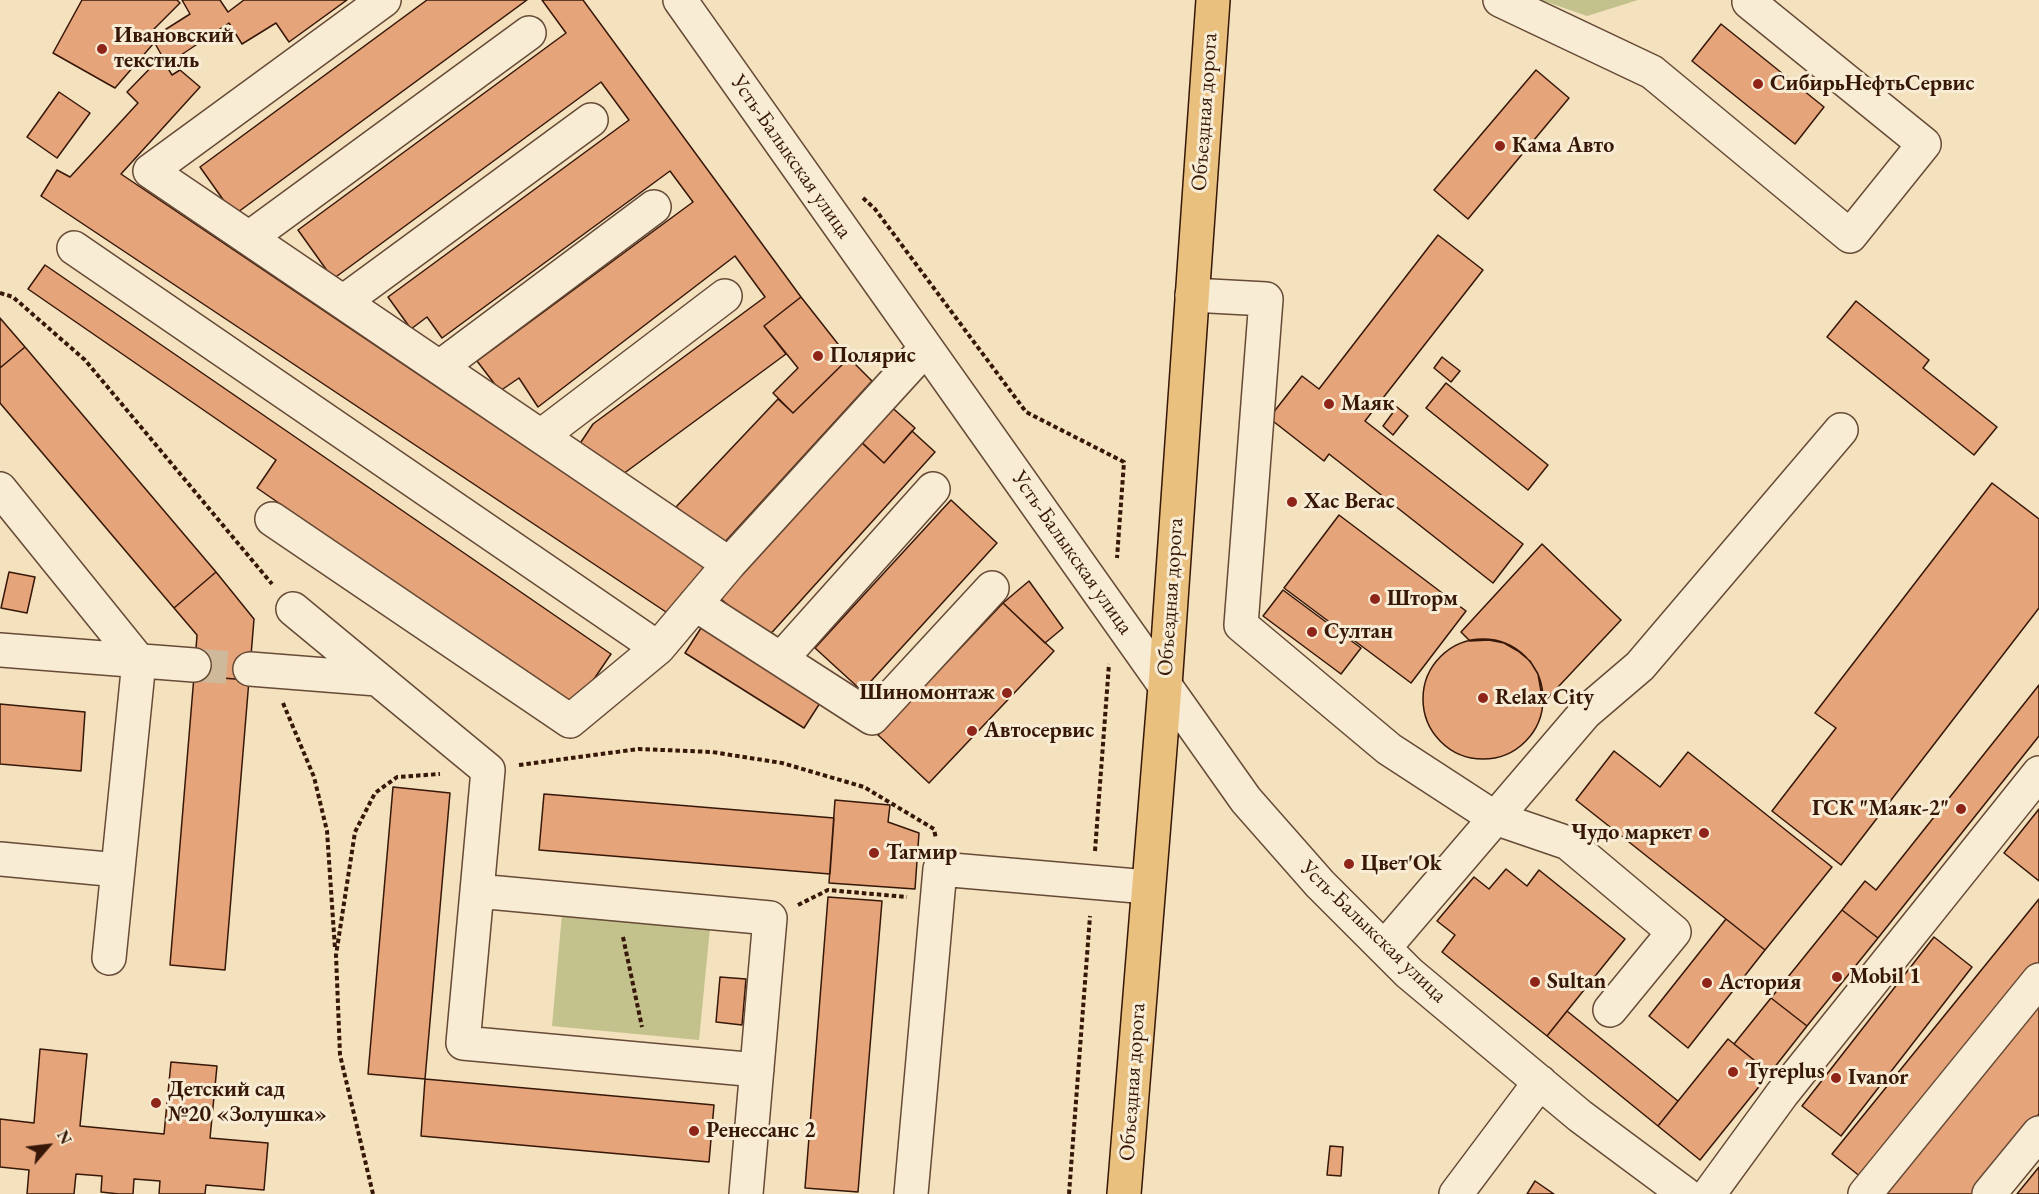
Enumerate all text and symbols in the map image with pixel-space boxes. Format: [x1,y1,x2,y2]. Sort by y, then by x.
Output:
place label: Ивановский текстиль [114,23,234,74]
street label: Объездная дорога [1186,32,1224,192]
marker: Ивановский текстиль [95,42,109,56]
street label: Усть-Балыкская улица [725,70,857,244]
place label: СибирьНефтьСервис [1770,71,1975,97]
marker: СибирьНефтьСервис [1751,77,1765,91]
place label: Кама Авто [1512,133,1614,159]
marker: Кама Авто [1493,139,1507,153]
place label: Полярис [830,343,916,369]
marker: Полярис [811,349,825,363]
place label: Маяк [1341,391,1394,417]
marker: Маяк [1322,397,1336,411]
street label: Усть-Балыкская улица [1006,466,1138,640]
place label: Хас Вегас [1304,489,1395,515]
marker: Хас Вегас [1285,495,1299,509]
street label: Объездная дорога [1152,517,1190,677]
place label: Шторм [1387,586,1458,612]
marker: Шторм [1368,592,1382,606]
place label: Султан [1324,619,1393,645]
marker: Султан [1305,625,1319,639]
place label: Шиномонтаж [859,680,995,706]
place label: Relax City [1495,685,1594,711]
marker: Шиномонтаж [1000,686,1014,700]
marker: Relax City [1476,691,1490,705]
place label: Автосервис [984,718,1094,744]
marker: Автосервис [965,724,979,738]
place label: ГСК "Маяк-2" [1812,796,1949,822]
marker: ГСК "Маяк-2" [1954,802,1968,816]
place label: Чудо маркет [1571,820,1692,846]
marker: Чудо маркет [1697,826,1711,840]
place label: Тагмир [886,840,957,866]
marker: Тагмир [867,846,881,860]
place label: Цвет'Ok [1361,851,1442,877]
street label: Усть-Балыкская улица [1294,855,1452,1009]
marker: Цвет'Ok [1342,857,1356,871]
place label: Mobil 1 [1849,964,1921,990]
place label: Sultan [1547,969,1606,995]
place label: Астория [1719,970,1801,996]
marker: Mobil 1 [1830,970,1844,984]
marker: Sultan [1528,975,1542,989]
marker: Астория [1700,976,1714,990]
street label: Объездная дорога [1114,1002,1152,1162]
place label: Tyreplus [1745,1059,1825,1085]
marker: Tyreplus [1726,1065,1740,1079]
place label: Ivanor [1848,1065,1908,1091]
marker: Ivanor [1829,1071,1843,1085]
place label: Детский сад №20 «Золушка» [168,1077,327,1128]
marker: Детский сад №20 «Золушка» [149,1096,163,1110]
north arrow [18,1116,78,1176]
place label: Ренессанс 2 [706,1118,816,1144]
marker: Ренессанс 2 [687,1124,701,1138]
text: N [52,1127,77,1148]

